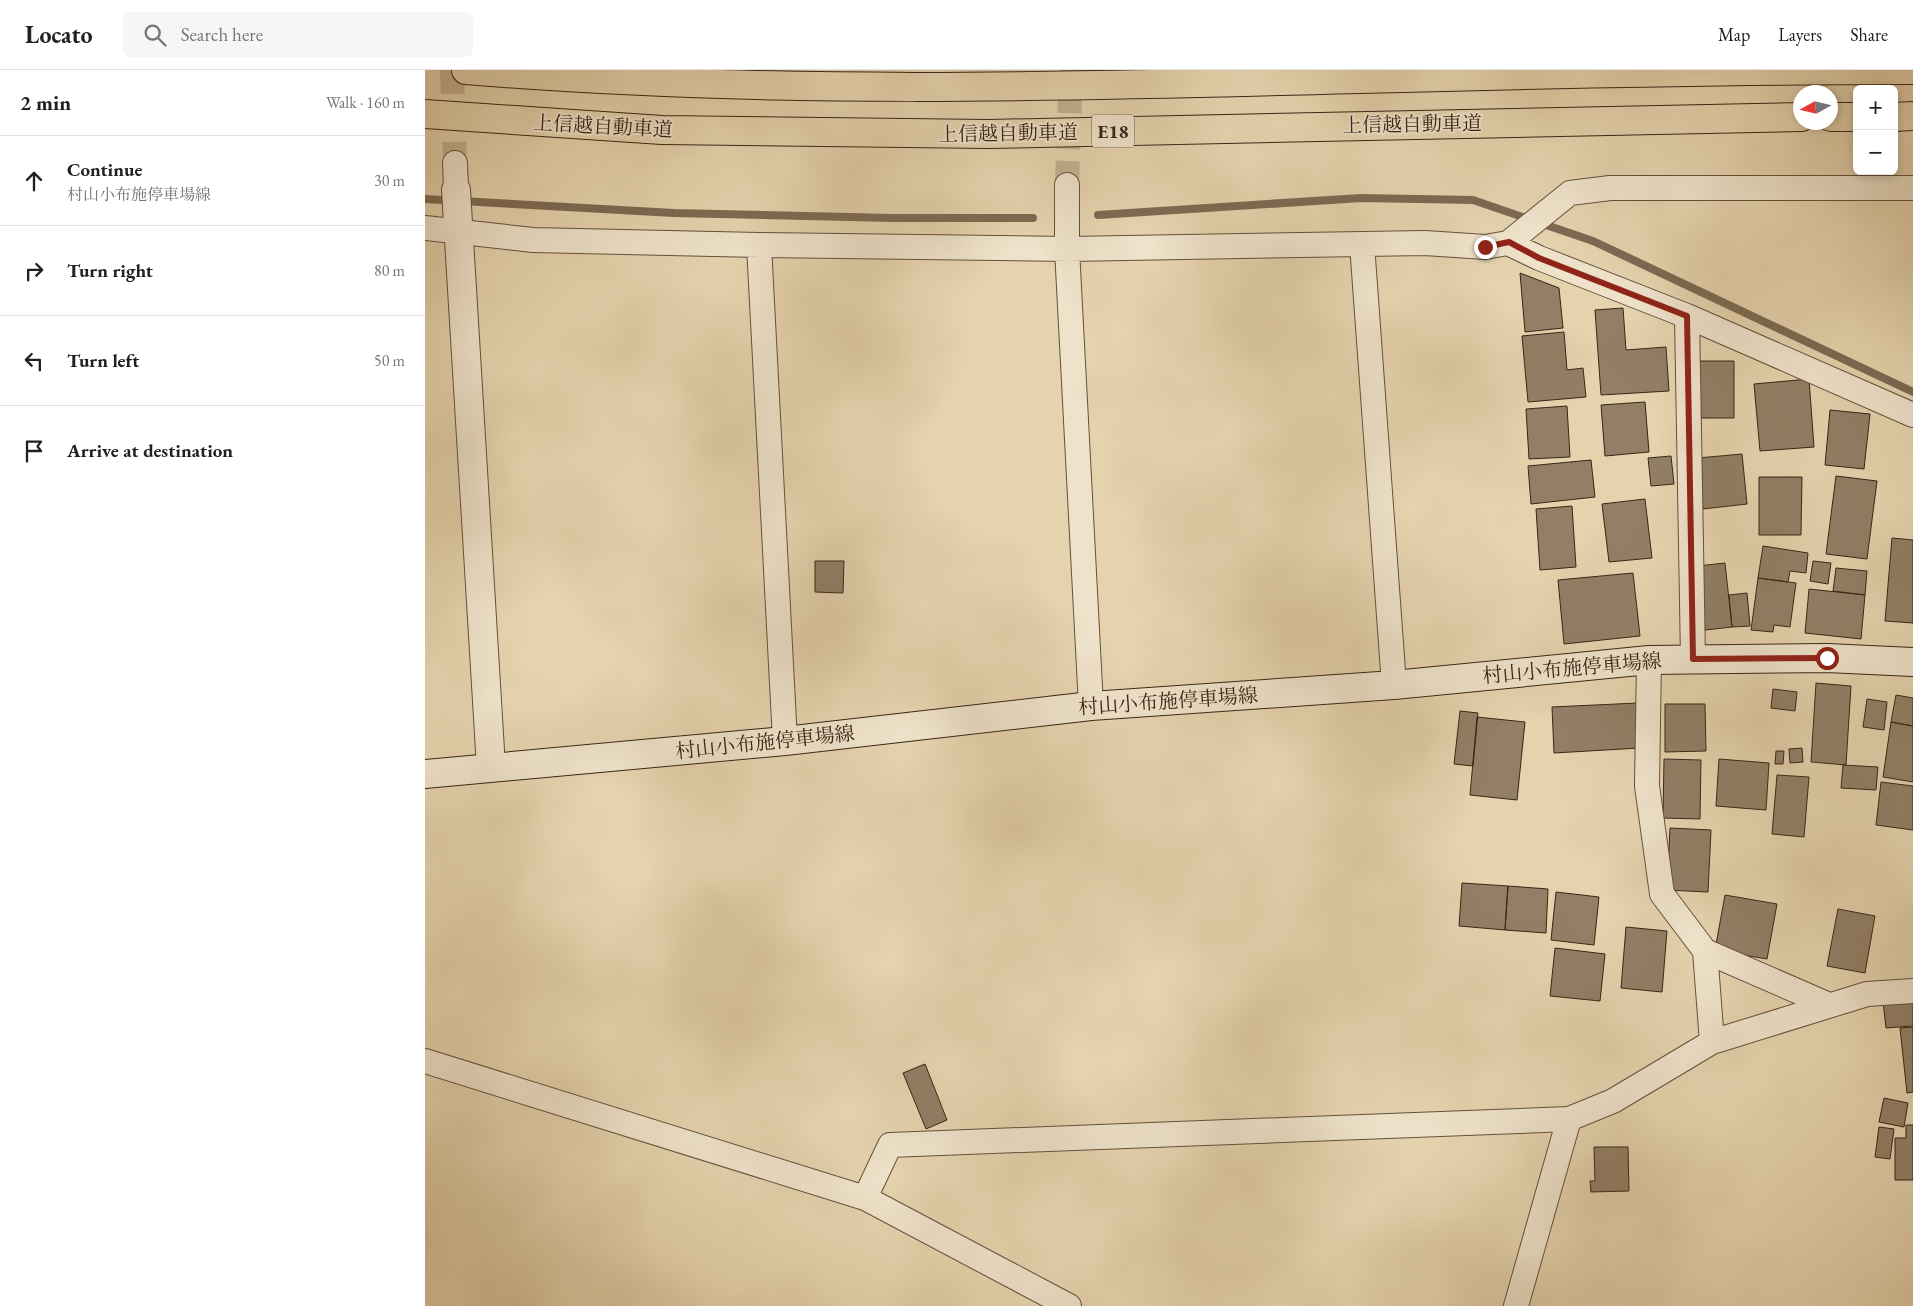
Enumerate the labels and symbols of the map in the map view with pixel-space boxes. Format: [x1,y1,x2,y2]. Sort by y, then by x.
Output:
north arrow [1793,85,1838,130]
street label: 上信越自動車道 [532,109,674,143]
street label: 上信越自動車道 [1342,110,1482,138]
road number: E18 [1092,114,1134,148]
street label: 上信越自動車道 [938,119,1078,147]
route end [1474,236,1497,259]
street label: 村山小布施停車場線 [1481,647,1663,689]
route start [1816,647,1839,670]
street label: 村山小布施停車場線 [1077,682,1259,720]
street label: 村山小布施停車場線 [674,720,856,764]

